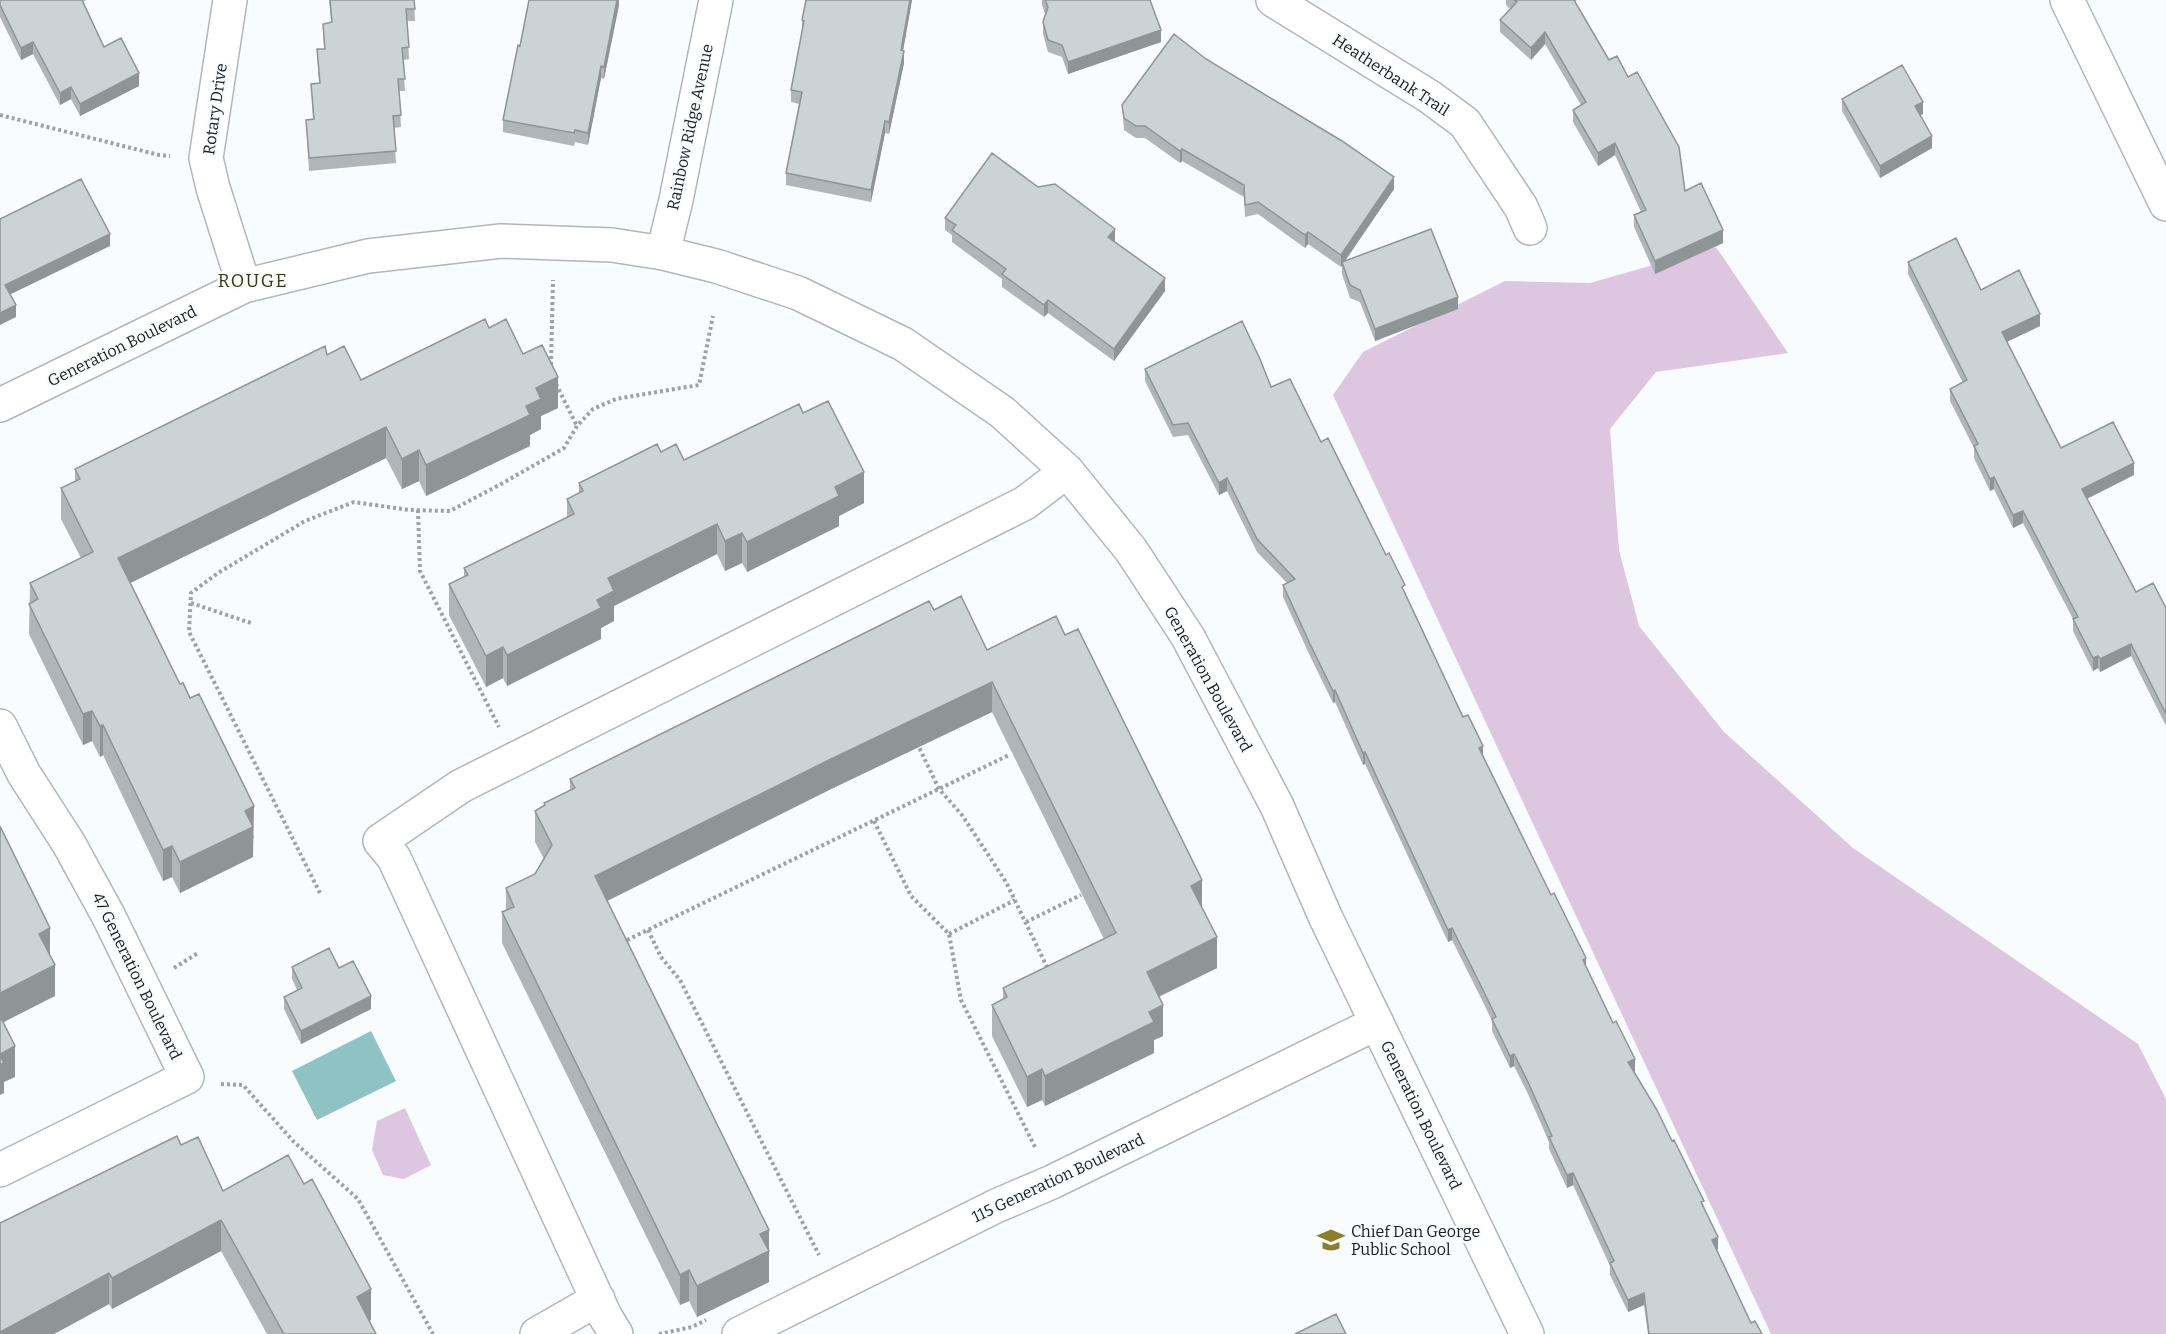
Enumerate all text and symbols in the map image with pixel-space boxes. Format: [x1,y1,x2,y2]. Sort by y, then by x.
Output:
street label: Heatherbank Trail [1329,30,1453,120]
street label: Rainbow Ridge Avenue [663,42,717,212]
street label: Rotary Drive [199,62,231,156]
district label: ROUGE [218,270,288,292]
street label: Generation Boulevard [45,301,200,390]
street label: Generation Boulevard [1160,603,1256,755]
street label: 47 Generation Boulevard [88,889,186,1063]
street label: Generation Boulevard [1377,1038,1466,1193]
street label: 115 Generation Boulevard [969,1129,1148,1226]
place label: Chief Dan George Public School [1351,1222,1480,1259]
school or university icon: Chief Dan George Public School [1316,1225,1346,1255]

